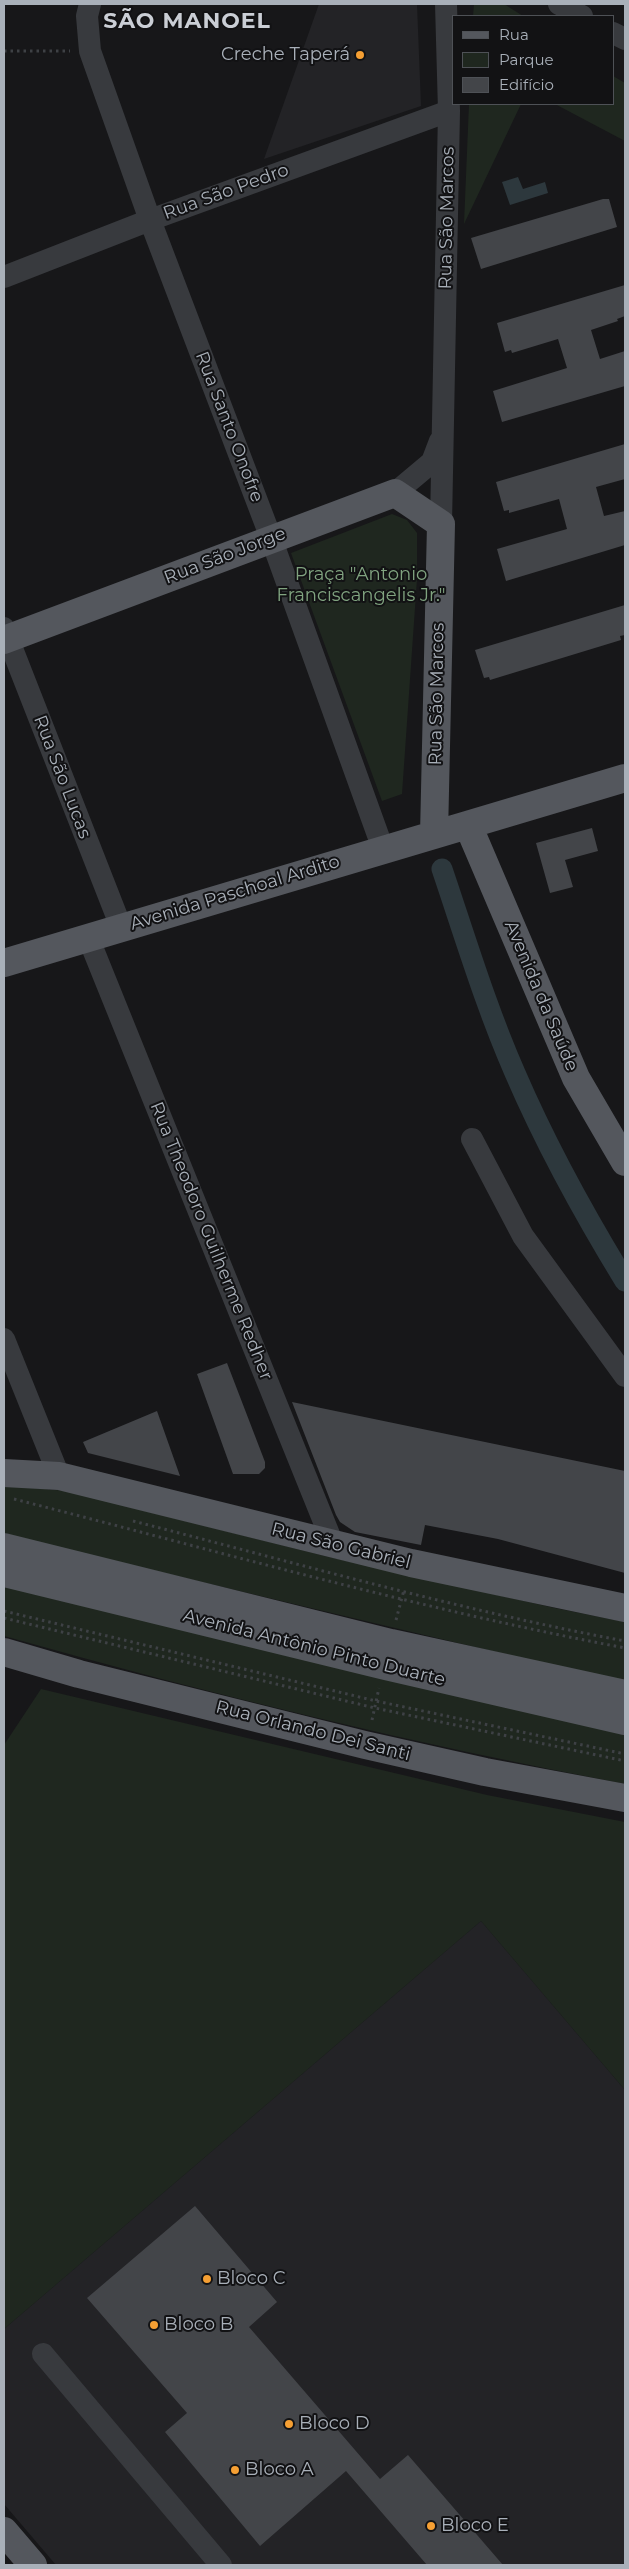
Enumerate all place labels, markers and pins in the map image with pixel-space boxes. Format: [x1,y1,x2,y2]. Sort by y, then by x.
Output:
place label: Creche Taperá [221,44,350,66]
marker: Creche Taperá [354,49,366,61]
place label: Bloco C [217,2268,285,2290]
marker: Bloco C [201,2273,213,2285]
place label: Bloco B [164,2314,233,2336]
marker: Bloco B [148,2319,160,2331]
place label: Bloco D [299,2413,370,2435]
marker: Bloco D [283,2418,295,2430]
place label: Bloco A [245,2459,314,2481]
marker: Bloco A [229,2464,241,2476]
place label: Bloco E [441,2515,509,2537]
marker: Bloco E [425,2520,437,2532]

